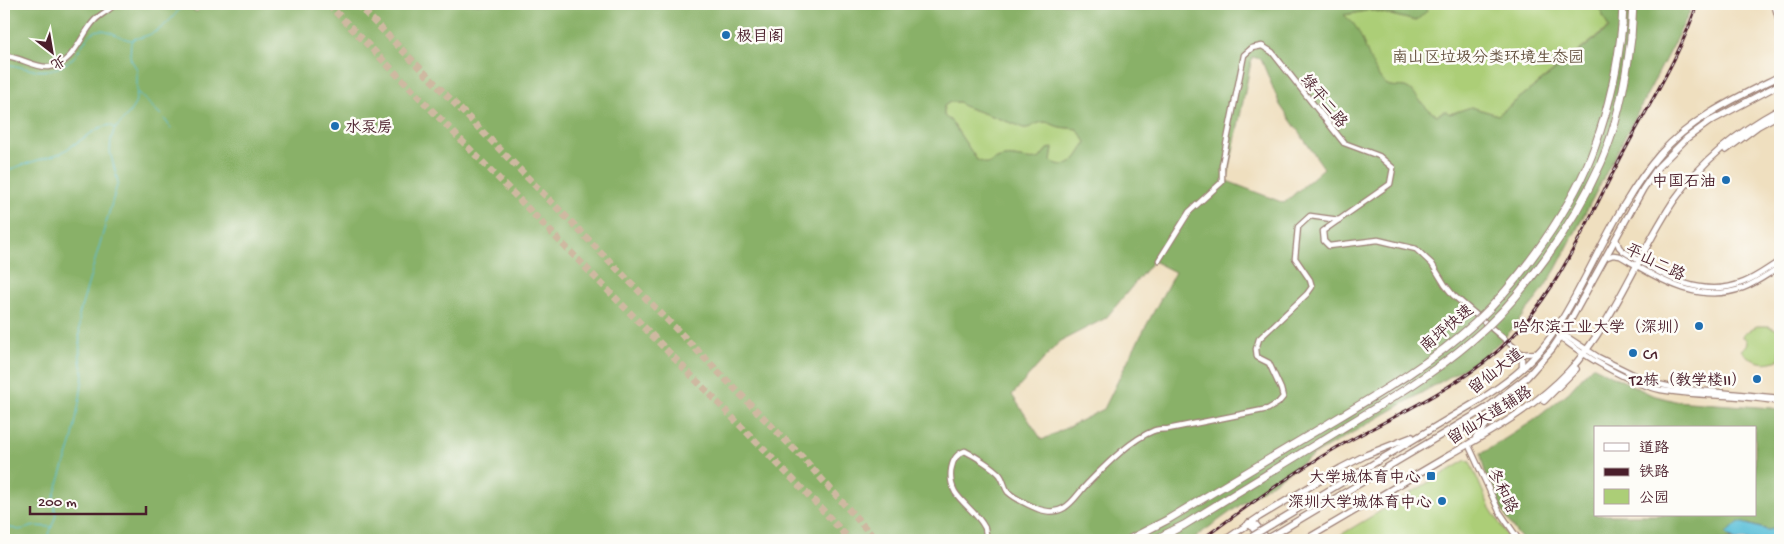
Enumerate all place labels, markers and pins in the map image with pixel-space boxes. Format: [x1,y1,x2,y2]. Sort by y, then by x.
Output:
place label: 极目阁 [736,28,784,48]
marker: 极目阁 [720,29,732,41]
place label: 水泵房 [345,118,393,139]
marker: 水泵房 [329,120,341,132]
place label: 中国石油 [1652,172,1716,193]
marker: 中国石油 [1720,174,1732,186]
place label: 哈尔滨工业大学（深圳） [1513,318,1689,339]
marker: 哈尔滨工业大学（深圳） [1693,320,1705,332]
marker: C1 [1627,347,1639,359]
place label: C1 [1643,347,1658,366]
place label: T2栋（教学楼II） [1628,371,1747,392]
marker: T2栋（教学楼II） [1751,373,1763,385]
place label: 大学城体育中心 [1309,468,1421,489]
marker: 大学城体育中心 [1425,470,1437,482]
place label: 深圳大学城体育中心 [1288,493,1432,514]
marker: 深圳大学城体育中心 [1436,495,1448,507]

